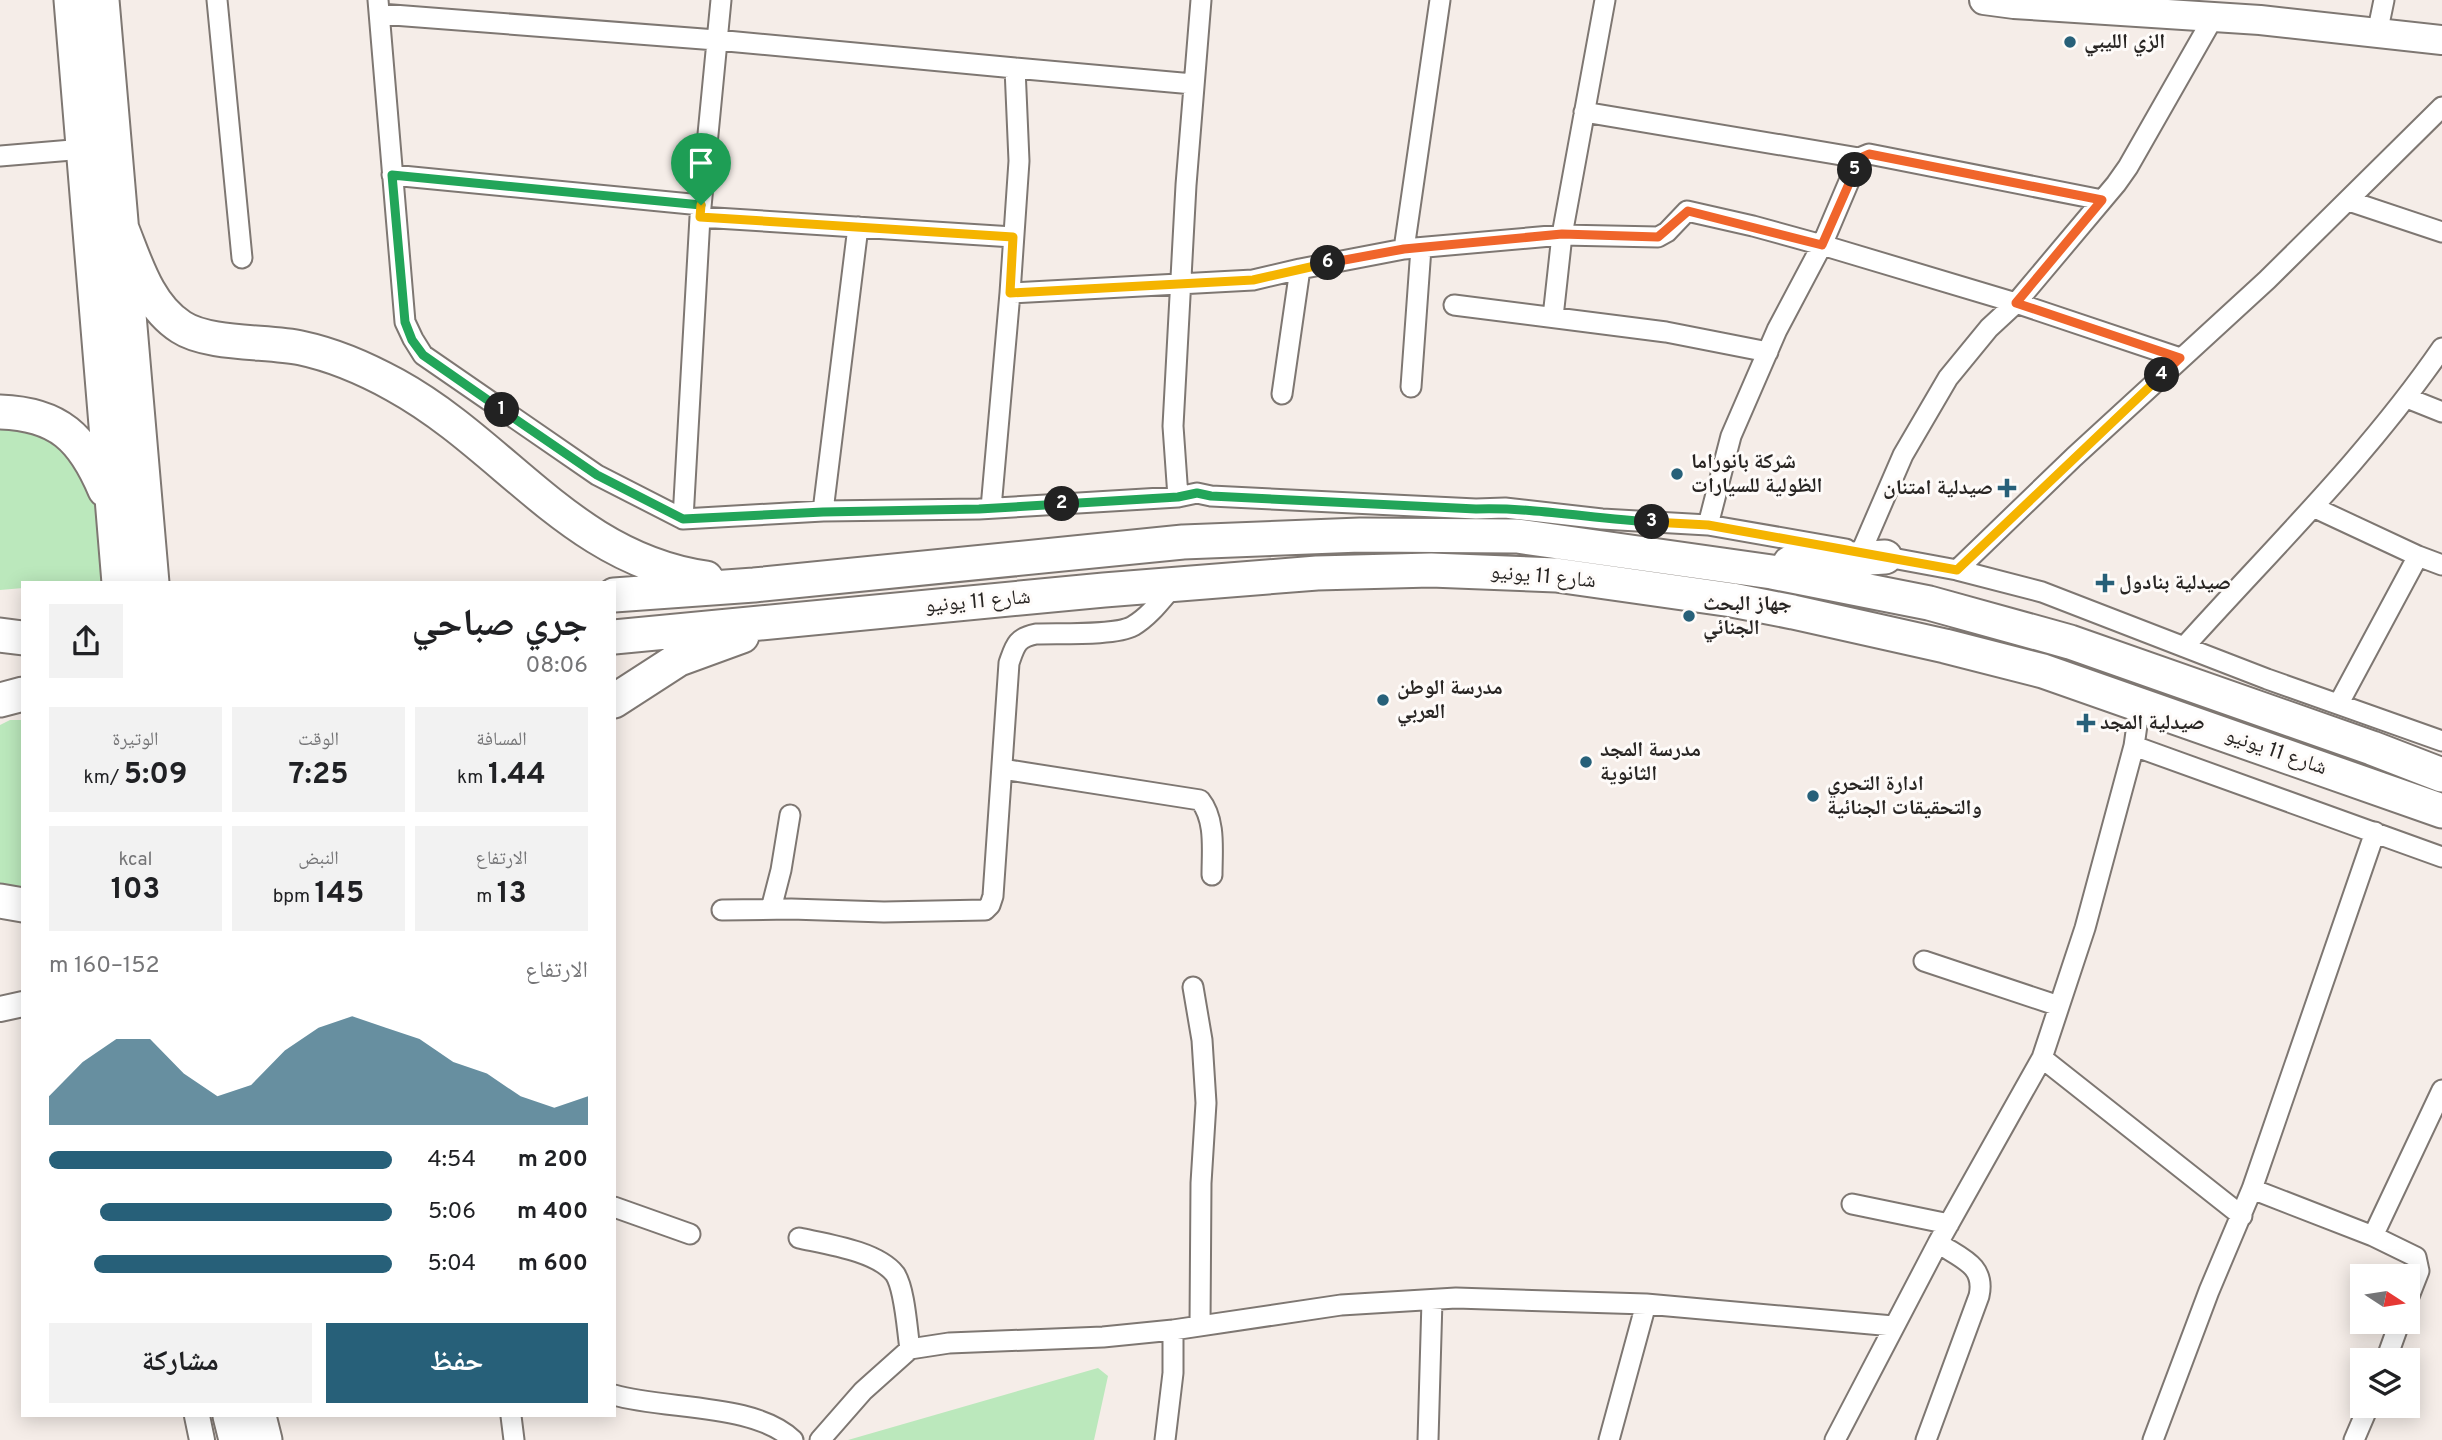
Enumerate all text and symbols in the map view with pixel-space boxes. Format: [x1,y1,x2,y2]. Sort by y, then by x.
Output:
place label: الزي الليبي [2084,29,2165,57]
marker: الزي الليبي [2062,34,2078,50]
pin [671,133,731,205]
icon: arrive [682,144,720,182]
pin: 5 [1838,152,1872,188]
text: 5 [1849,157,1860,181]
pin: 6 [1310,246,1346,280]
text: 6 [1322,250,1333,274]
pin: 4 [2144,358,2180,392]
text: 4 [2155,362,2168,386]
pin: 1 [484,392,520,428]
text: 1 [498,397,505,421]
place label: شركة بانوراما الظولية للسيارات [1691,449,1823,500]
marker: شركة بانوراما الظولية للسيارات [1669,466,1685,482]
place label: صيدلية امتنان [1883,475,1993,502]
marker: صيدلية امتنان [1999,480,2015,496]
pin: 2 [1044,486,1080,522]
text: 2 [1056,491,1067,515]
pin: 3 [1634,504,1670,540]
text: 3 [1646,509,1657,533]
street label: شارع 11 يونيو [1489,559,1597,595]
place label: صيدلية بنادول [2119,570,2231,597]
marker: صيدلية بنادول [2097,575,2113,591]
street label: شارع 11 يونيو [924,584,1032,620]
place label: جهاز البحث الجنائي [1703,591,1792,643]
text: جري صباحي [412,601,588,650]
button: share [49,604,123,678]
marker: جهاز البحث الجنائي [1681,608,1697,624]
text: 08:06 [526,652,588,681]
place label: مدرسة الوطن العربي [1397,675,1503,727]
marker: مدرسة الوطن العربي [1375,692,1391,708]
place label: صيدلية المجد [2100,710,2205,737]
marker: صيدلية المجد [2078,715,2094,731]
street label: شارع 11 يونيو [2222,722,2330,782]
text: الوتيرة [112,728,159,752]
text: الوقت [298,728,339,752]
text: المسافة [476,728,527,752]
place label: مدرسة المجد الثانوية [1600,737,1701,788]
marker: مدرسة المجد الثانوية [1578,754,1594,770]
text: 5:09 [124,757,187,794]
text: 7:25 [288,757,349,794]
text: 1.44 [488,757,546,794]
text: /km [84,766,124,790]
text: km [457,766,488,790]
place label: ادارة التحري والتحقيقات الجنائية [1827,771,1982,822]
marker: ادارة التحري والتحقيقات الجنائية [1805,788,1821,804]
text: النبض [298,847,339,871]
text: الارتفاع [476,847,527,871]
text: kcal [119,848,152,872]
text: 103 [111,872,160,909]
text: 145 [315,876,364,913]
text: 13 [497,876,527,913]
text: bpm [273,885,315,909]
text: m [476,885,497,909]
text: 152–160 m [49,952,160,981]
text: الارتفاع [525,957,588,986]
text: 4:54 [428,1146,476,1175]
text: 200 m [518,1146,588,1175]
text: 5:06 [428,1198,476,1227]
text: 400 m [517,1198,588,1227]
text: 5:04 [427,1250,476,1279]
text: 600 m [518,1250,588,1279]
north arrow [2350,1264,2420,1334]
map controls [2350,1264,2420,1418]
button: مشاركة [49,1323,312,1403]
button: حفظ [326,1323,588,1403]
button: layers [2350,1348,2420,1418]

